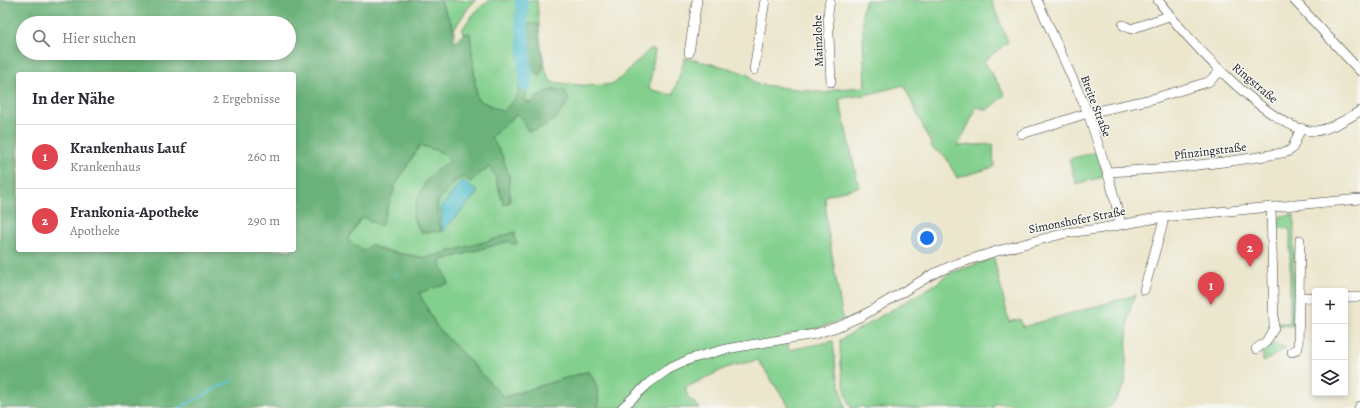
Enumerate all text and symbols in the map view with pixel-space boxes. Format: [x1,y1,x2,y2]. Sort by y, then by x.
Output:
street label: Mainzlohe [809,15,827,67]
search box [16,16,296,60]
icon: search [30,27,52,49]
text: Hier suchen [62,28,136,48]
street label: Ringstraße [1229,59,1281,107]
street label: Breite Straße [1077,73,1115,139]
text: In der Nähe [32,87,115,110]
text: 2 Ergebnisse [213,90,280,107]
text: Krankenhaus Lauf [70,138,185,158]
street label: Pfinzingstraße [1173,139,1247,163]
text: 1 [43,148,47,165]
text: 260 m [247,148,280,165]
text: Krankenhaus [70,158,141,175]
text: Frankonia-Apotheke [70,202,199,222]
street label: Simonshofer Straße [1027,203,1127,237]
text: 2 [42,212,48,229]
text: 290 m [248,212,280,229]
text: Apotheke [70,222,120,239]
your location [917,228,937,248]
pin: 2 [1237,234,1263,267]
pin: 1 [1198,272,1224,305]
map controls [1312,288,1348,396]
button: + [1312,288,1348,324]
button: − [1312,324,1348,360]
button: layers [1312,360,1348,396]

